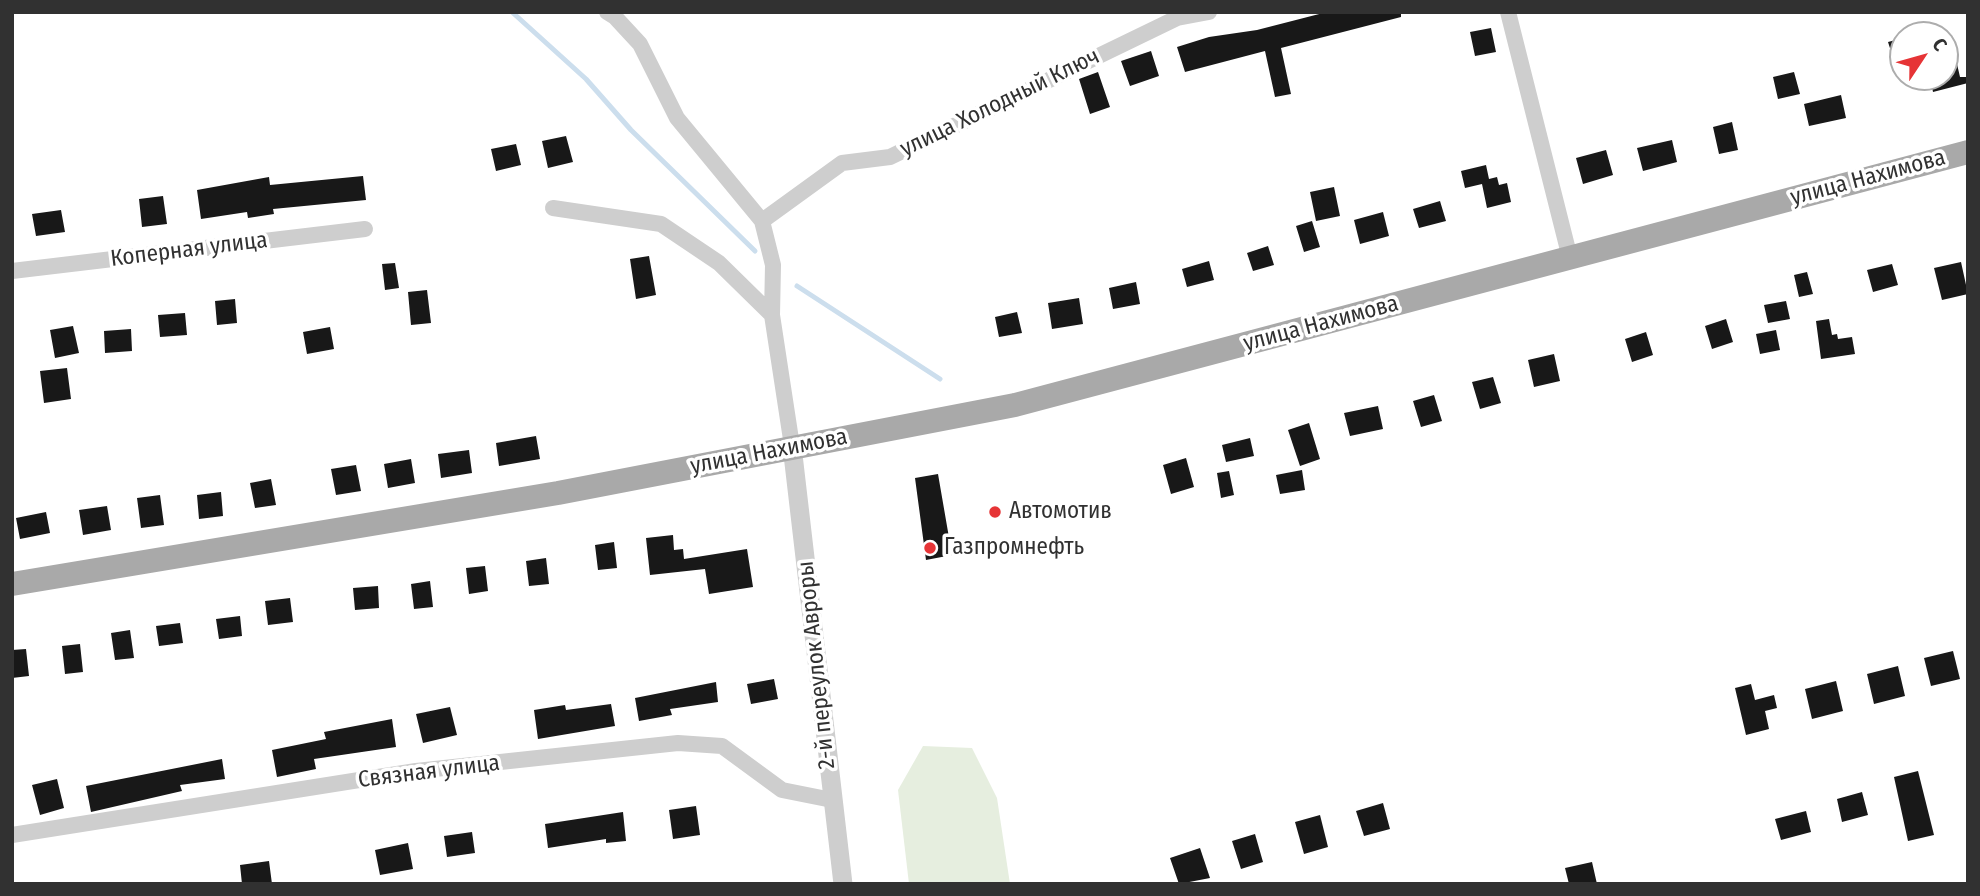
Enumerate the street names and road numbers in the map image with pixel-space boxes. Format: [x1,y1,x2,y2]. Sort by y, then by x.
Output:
street label: улица Холодный Ключ [896,43,1104,163]
street label: улица Нахимова [1787,144,1949,212]
street label: Коперная улица [109,227,269,273]
street label: улица Нахимова [1240,290,1402,358]
street label: улица Нахимова [688,423,850,481]
street label: 2-й переулок Авроры [792,560,842,770]
street label: Связная улица [357,750,501,794]

